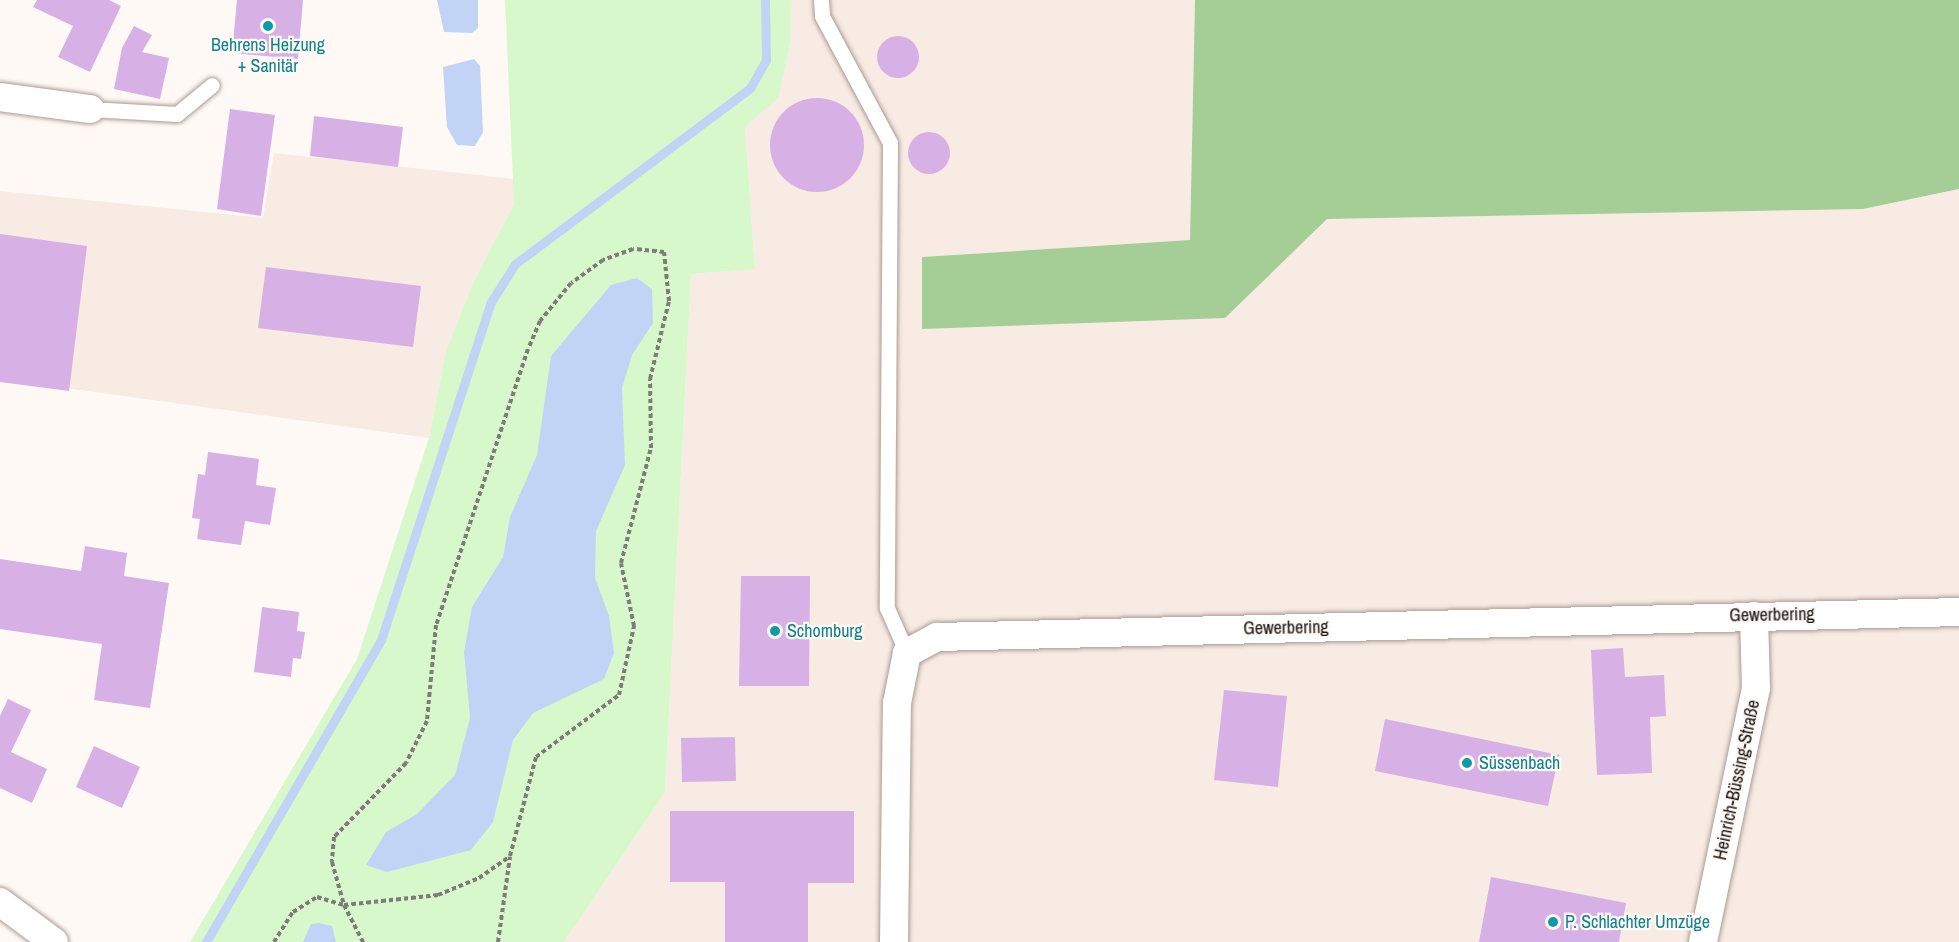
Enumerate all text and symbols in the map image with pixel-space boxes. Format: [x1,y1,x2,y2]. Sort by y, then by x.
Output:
marker: Behrens Heizung + Sanitär [261,19,275,33]
place label: Behrens Heizung + Sanitär [211,35,325,78]
street label: Gewerbering [1729,603,1815,627]
street label: Gewerbering [1243,616,1329,640]
place label: Schomburg [787,620,862,642]
marker: Schomburg [768,624,782,638]
street label: Heinrich-Büssing-Straße [1709,698,1765,862]
place label: Süssenbach [1479,752,1560,774]
marker: Süssenbach [1460,756,1474,770]
place label: P. Schlachter Umzüge [1565,911,1710,933]
marker: P. Schlachter Umzüge [1546,915,1560,929]

